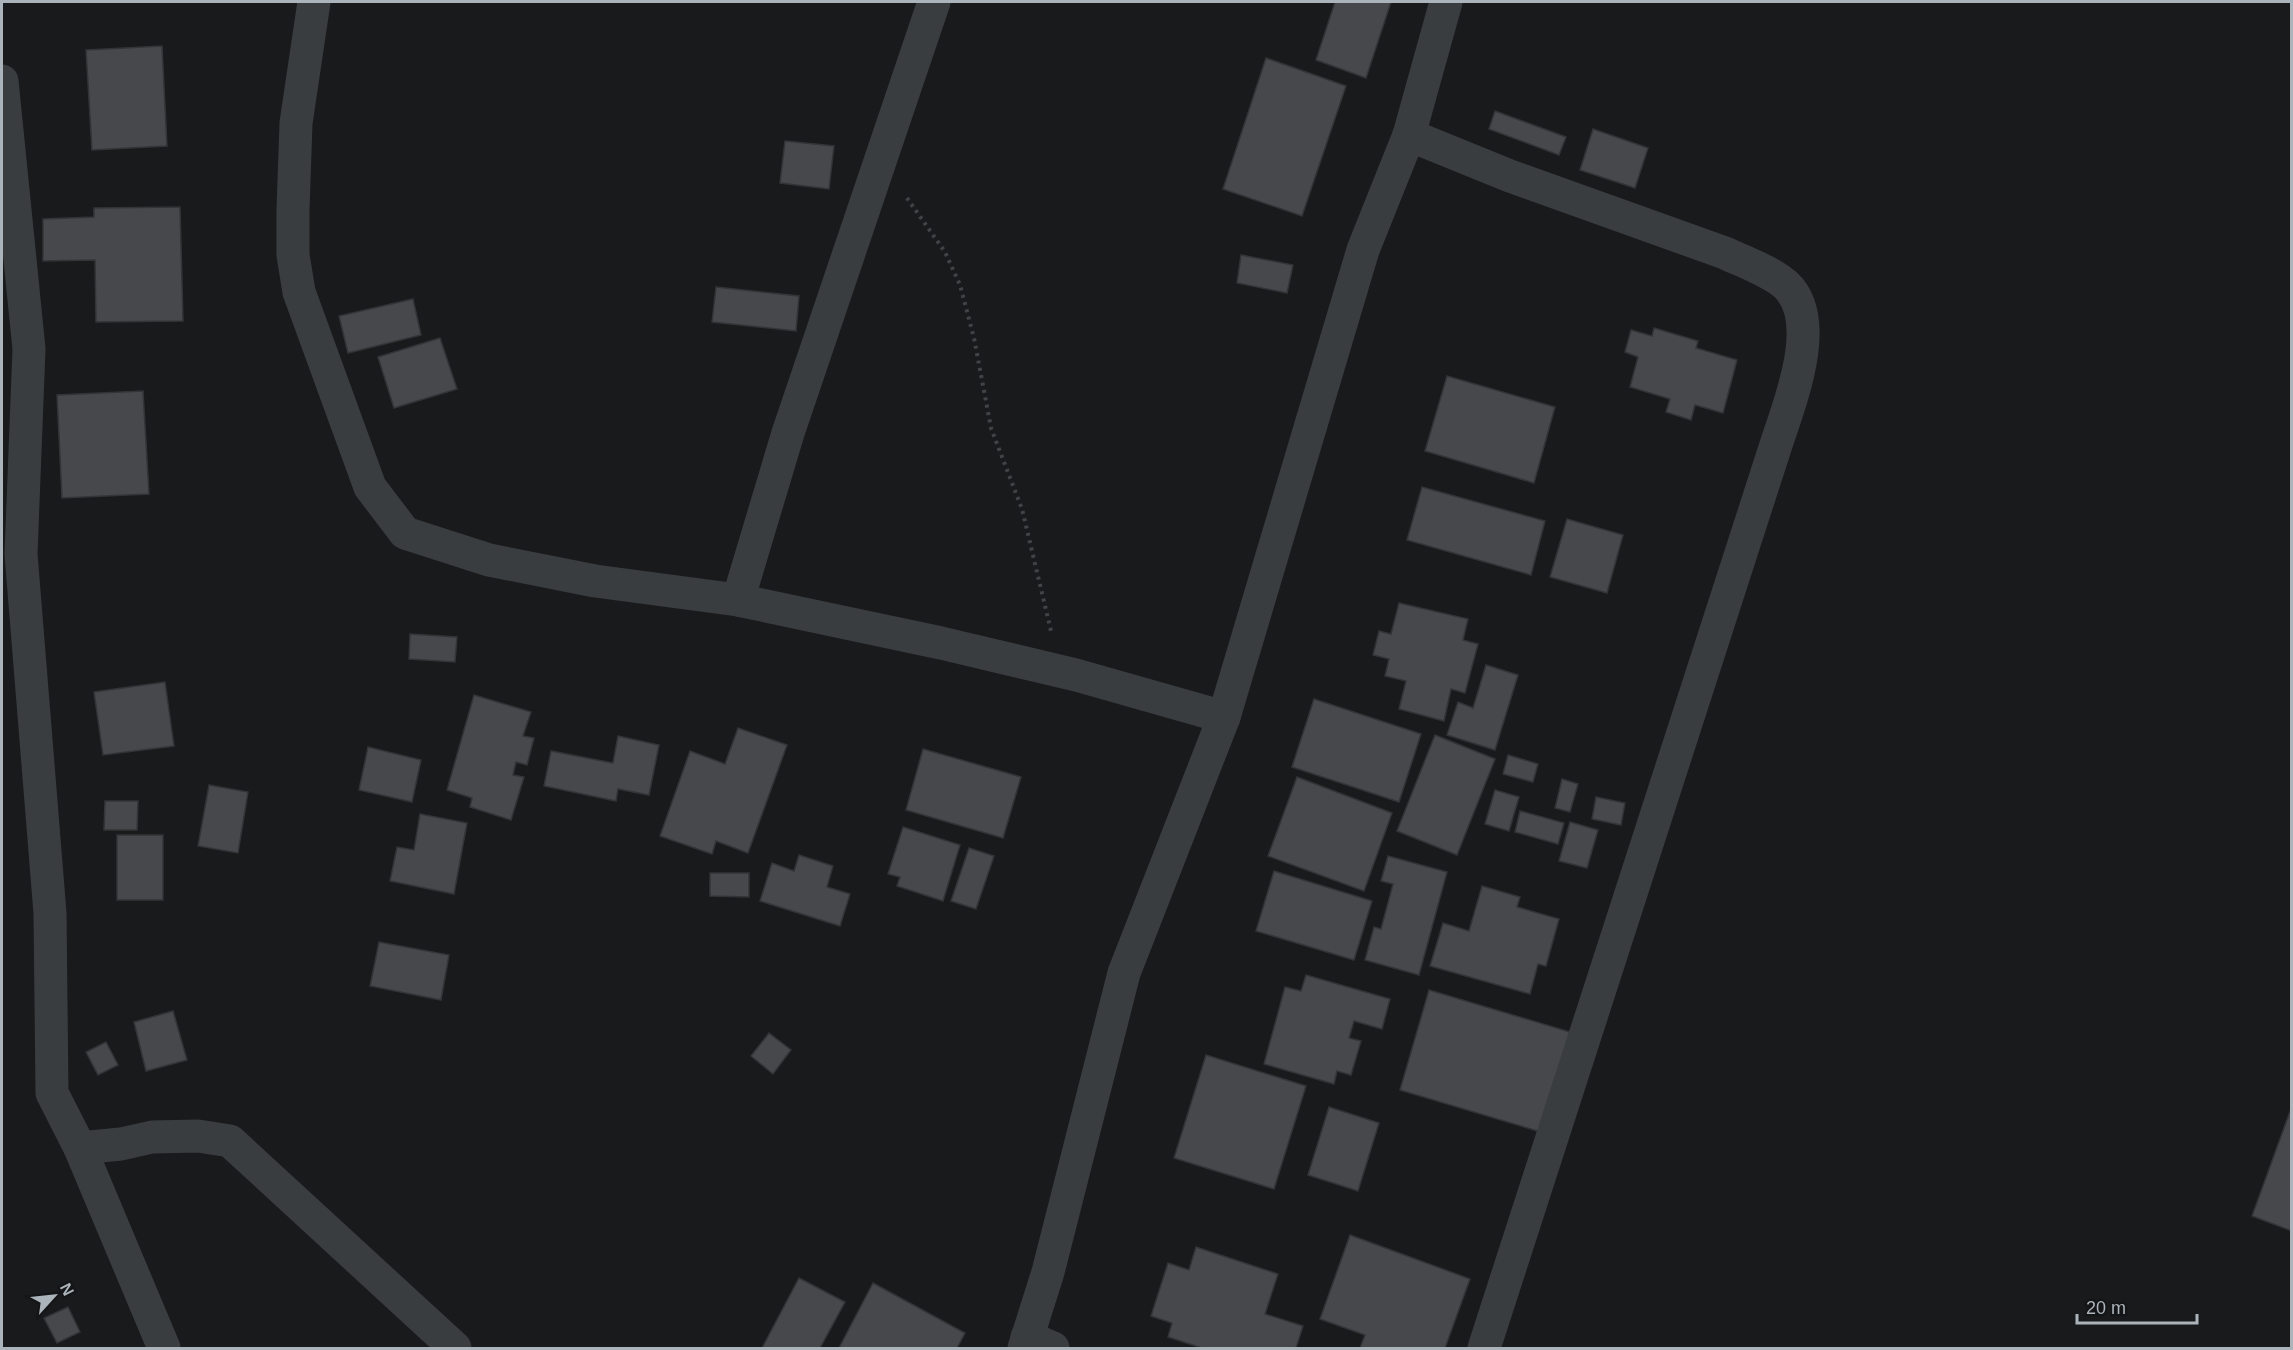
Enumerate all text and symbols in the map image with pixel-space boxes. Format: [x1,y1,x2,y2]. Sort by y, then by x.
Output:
north arrow [24,1266,84,1326]
text: N [57,1280,77,1298]
scale bar [2077,1287,2197,1325]
text: 20 m [2086,1298,2126,1318]

